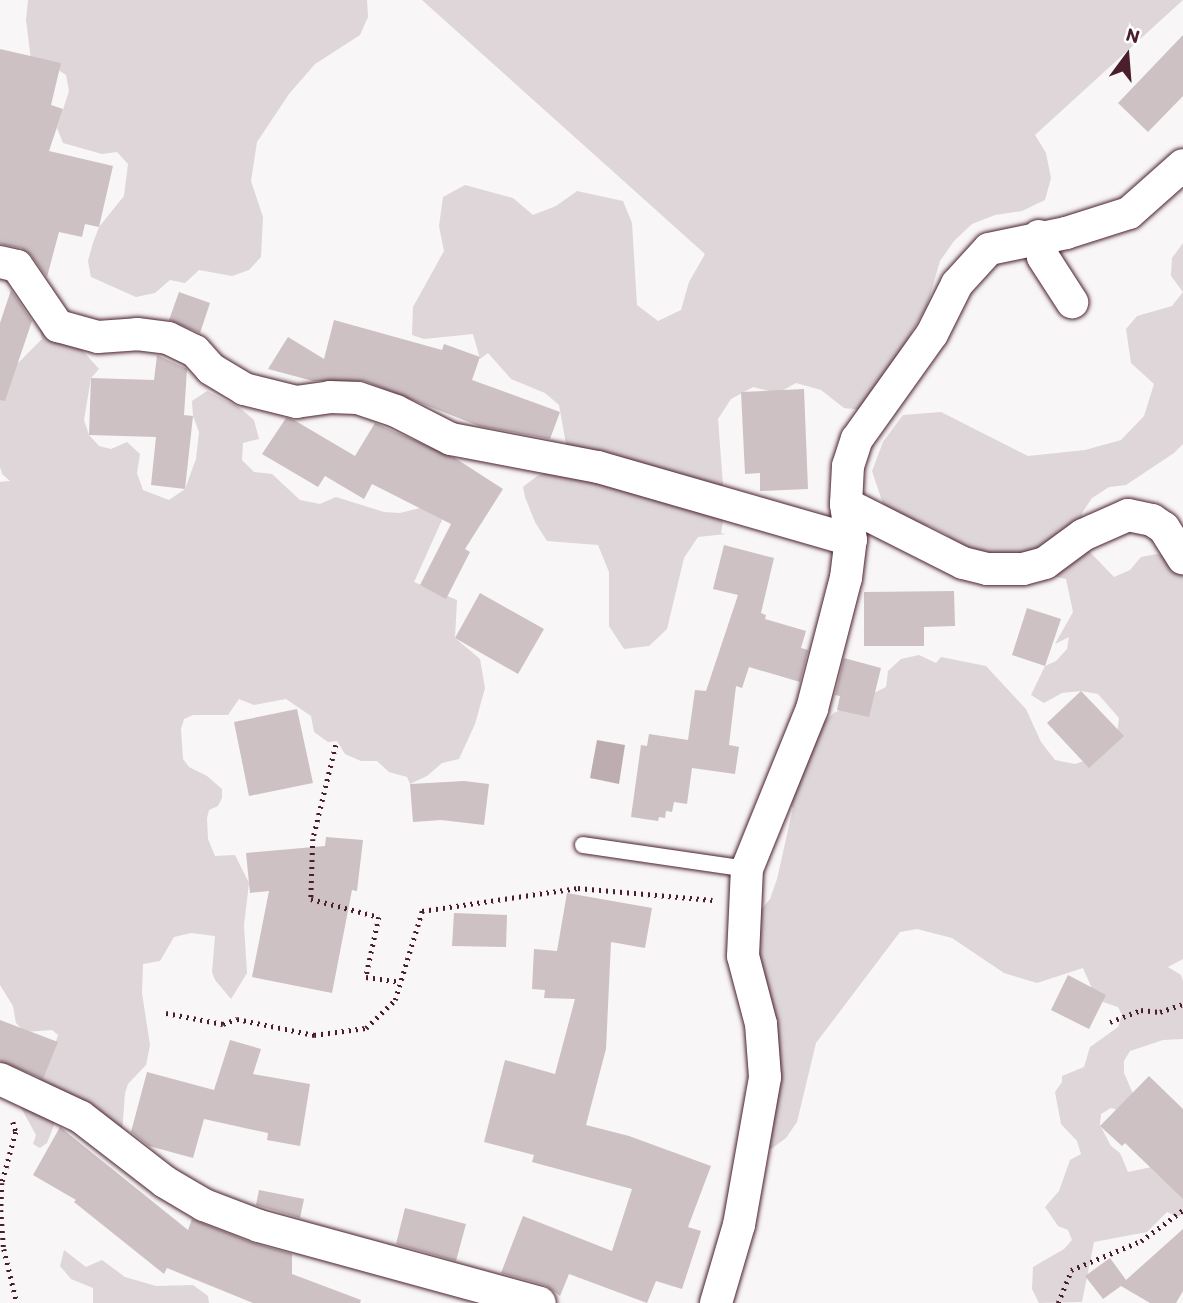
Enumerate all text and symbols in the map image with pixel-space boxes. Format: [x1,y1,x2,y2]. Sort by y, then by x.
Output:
north arrow [1092,21,1162,91]
text: N [1124,23,1142,48]

